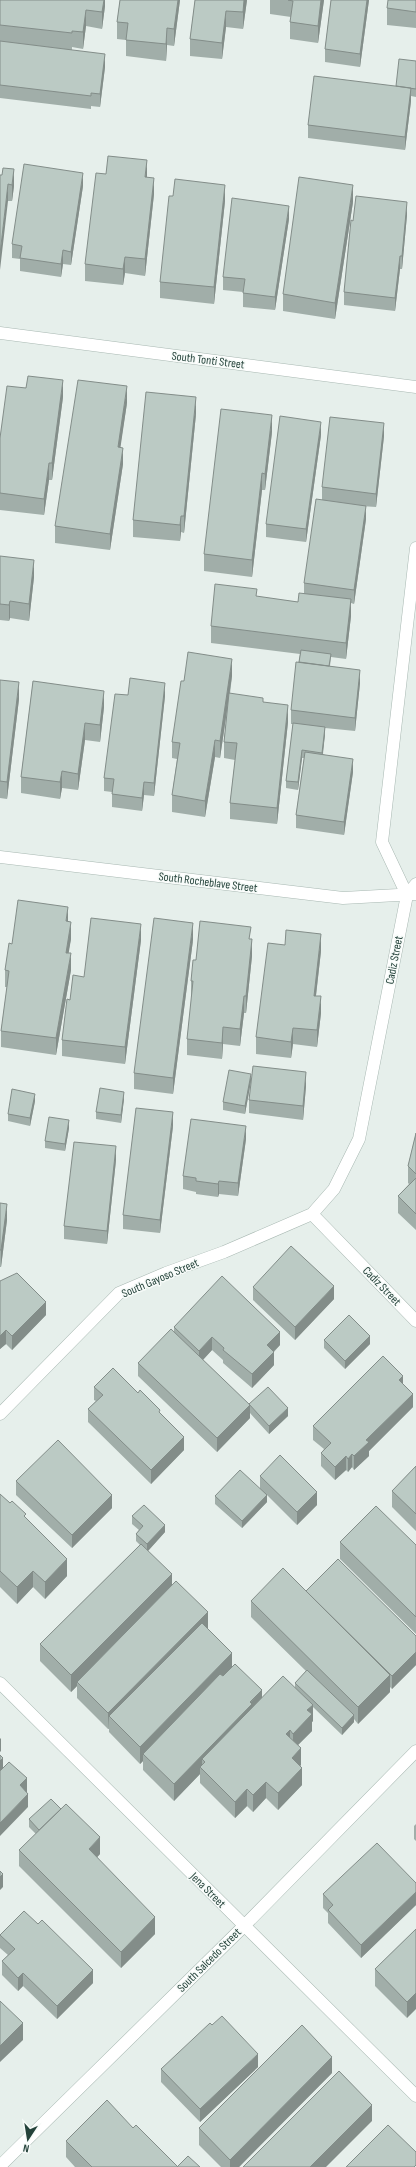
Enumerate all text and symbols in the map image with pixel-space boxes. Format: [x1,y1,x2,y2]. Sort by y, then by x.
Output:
street label: South Tonti Street [171,349,246,372]
street label: South Rocheblave Street [158,869,258,896]
street label: Cadiz Street [382,934,407,986]
street label: South Gayoso Street [119,1255,201,1301]
street label: Cadiz Street [359,1264,404,1309]
street label: Jena Street [186,1869,229,1912]
street label: South Salcedo Street [174,1925,245,1996]
north arrow [8,2119,48,2159]
text: N [22,2141,30,2155]

